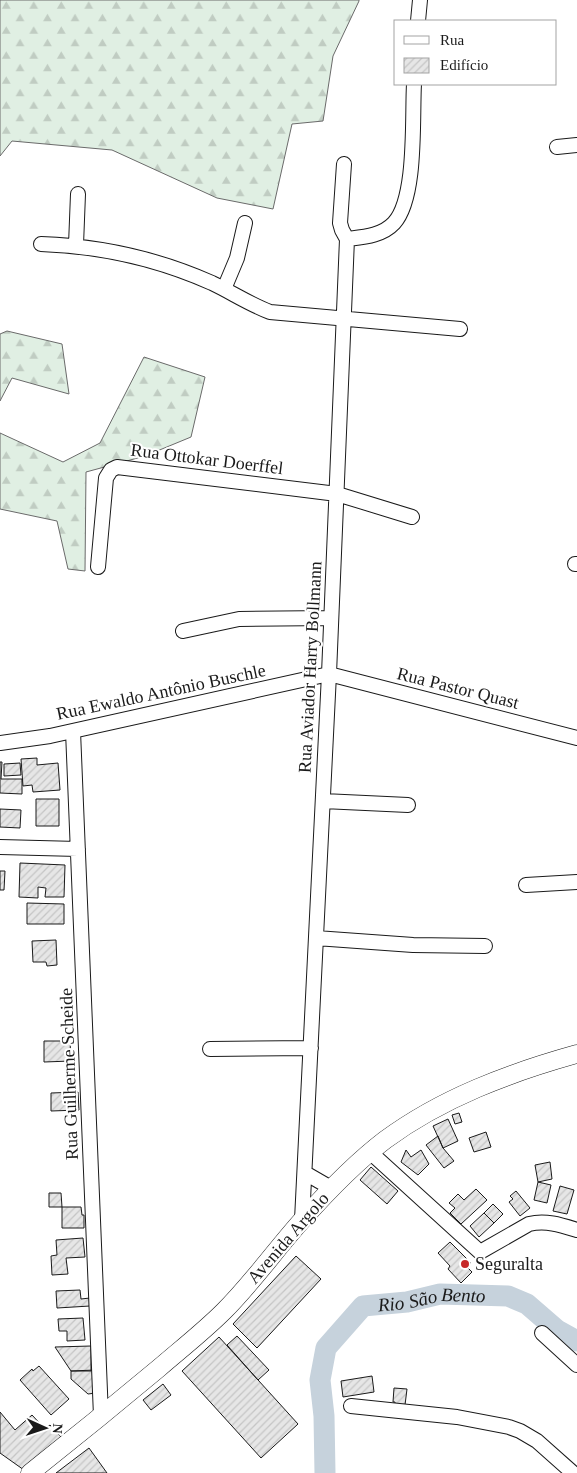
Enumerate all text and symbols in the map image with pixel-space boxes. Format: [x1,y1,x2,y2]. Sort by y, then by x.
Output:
legend [394,20,557,85]
text: Rua [440,32,465,48]
text: Edifício [440,57,488,73]
street label: Rua Ottokar Doerffel [130,440,284,478]
street label: Rua Aviador Harry Bollmann [294,561,326,773]
street label: Rua Ewaldo Antônio Buschle [55,660,267,724]
street label: Rua Pastor Quast [395,663,521,713]
street label: Rua Guilherme Scheide [56,988,82,1160]
street label: Avenida Argolo [243,1188,333,1288]
place label: Seguralta [475,1254,543,1274]
marker: Seguralta [459,1258,471,1270]
water label: Rio São Bento [376,1284,486,1316]
north arrow [20,1403,70,1453]
text: N [50,1423,65,1434]

